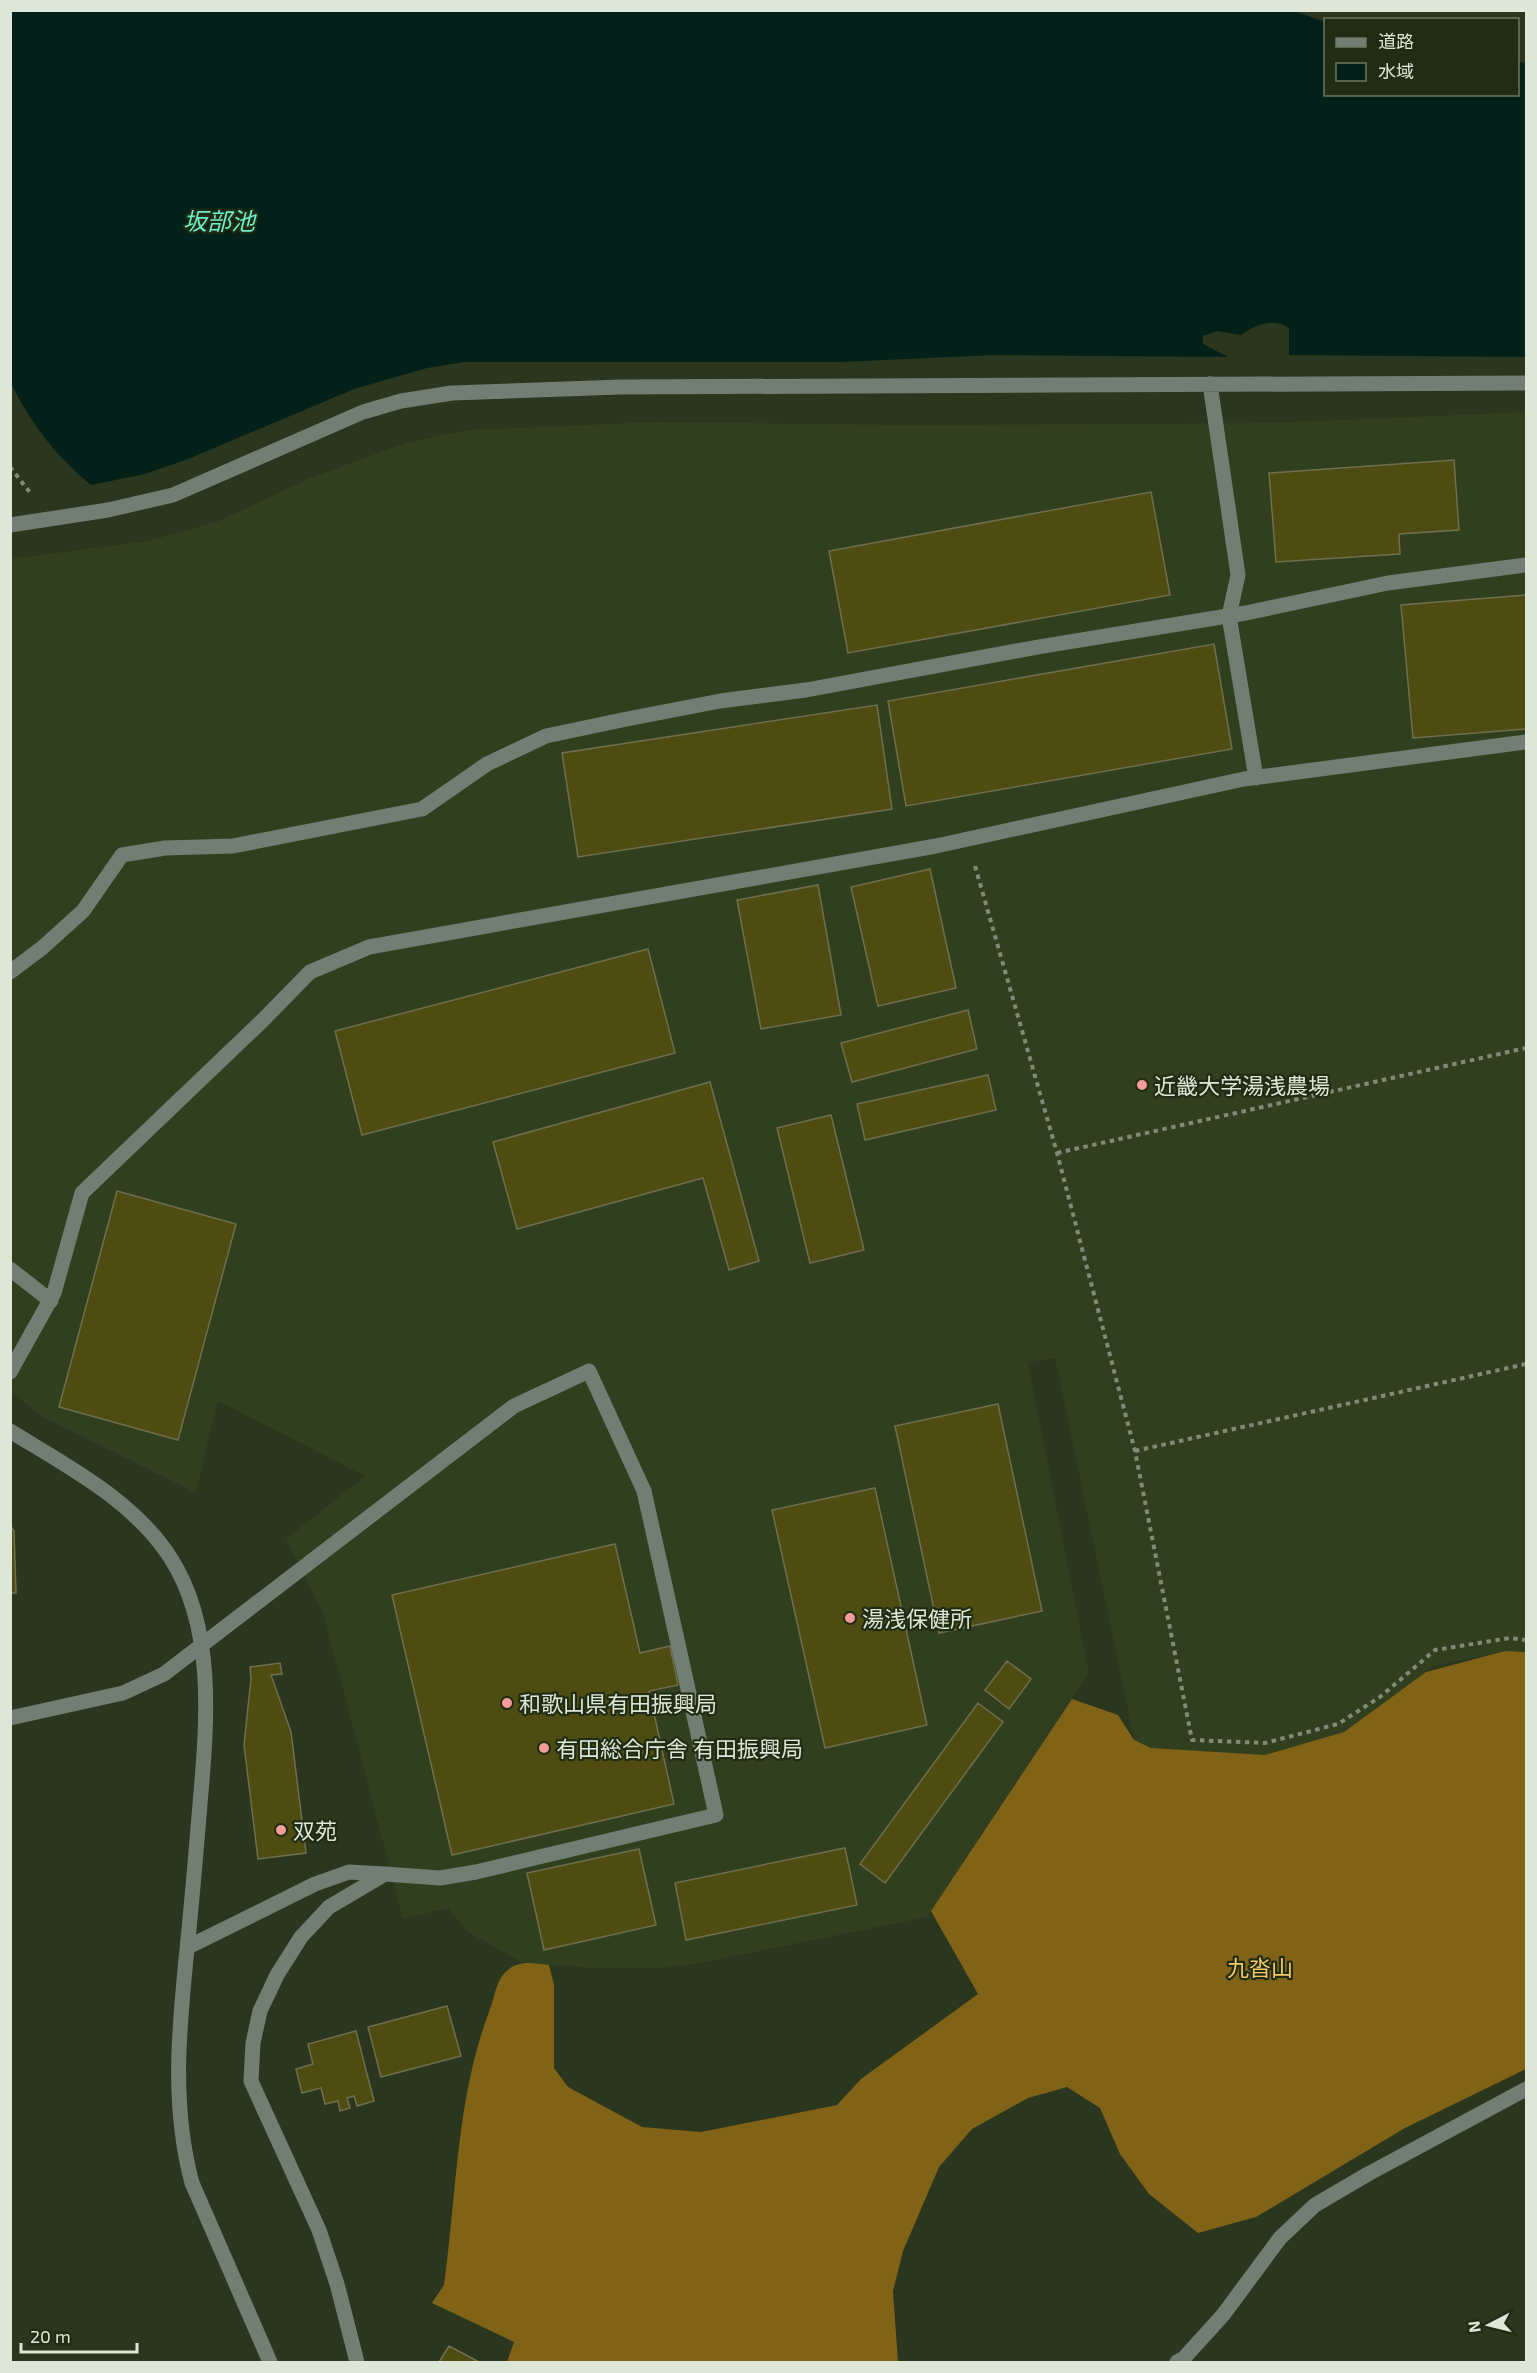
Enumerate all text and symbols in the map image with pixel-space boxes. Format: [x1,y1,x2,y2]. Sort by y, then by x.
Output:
legend [1324,18,1519,96]
text: 道路 [1378,30,1414,52]
text: 水域 [1378,60,1414,82]
water label: 坂部池 [183,206,257,235]
place label: 近畿大学湯浅農場 [1154,1072,1330,1098]
marker: 近畿大学湯浅農場 [1135,1078,1149,1092]
place label: 湯浅保健所 [862,1605,972,1631]
marker: 湯浅保健所 [843,1611,857,1625]
place label: 和歌山県有田振興局 [519,1690,717,1716]
marker: 和歌山県有田振興局 [500,1696,514,1710]
place label: 有田総合庁舎 有田振興局 [556,1735,803,1761]
marker: 有田総合庁舎 有田振興局 [537,1741,551,1755]
place label: 双苑 [293,1817,337,1843]
marker: 双苑 [274,1823,288,1837]
park label: 九沓山 [1227,1954,1293,1980]
north arrow [1459,2295,1519,2355]
scale bar [21,2316,136,2354]
text: N [1463,2320,1484,2334]
text: 20 m [30,2325,71,2347]

